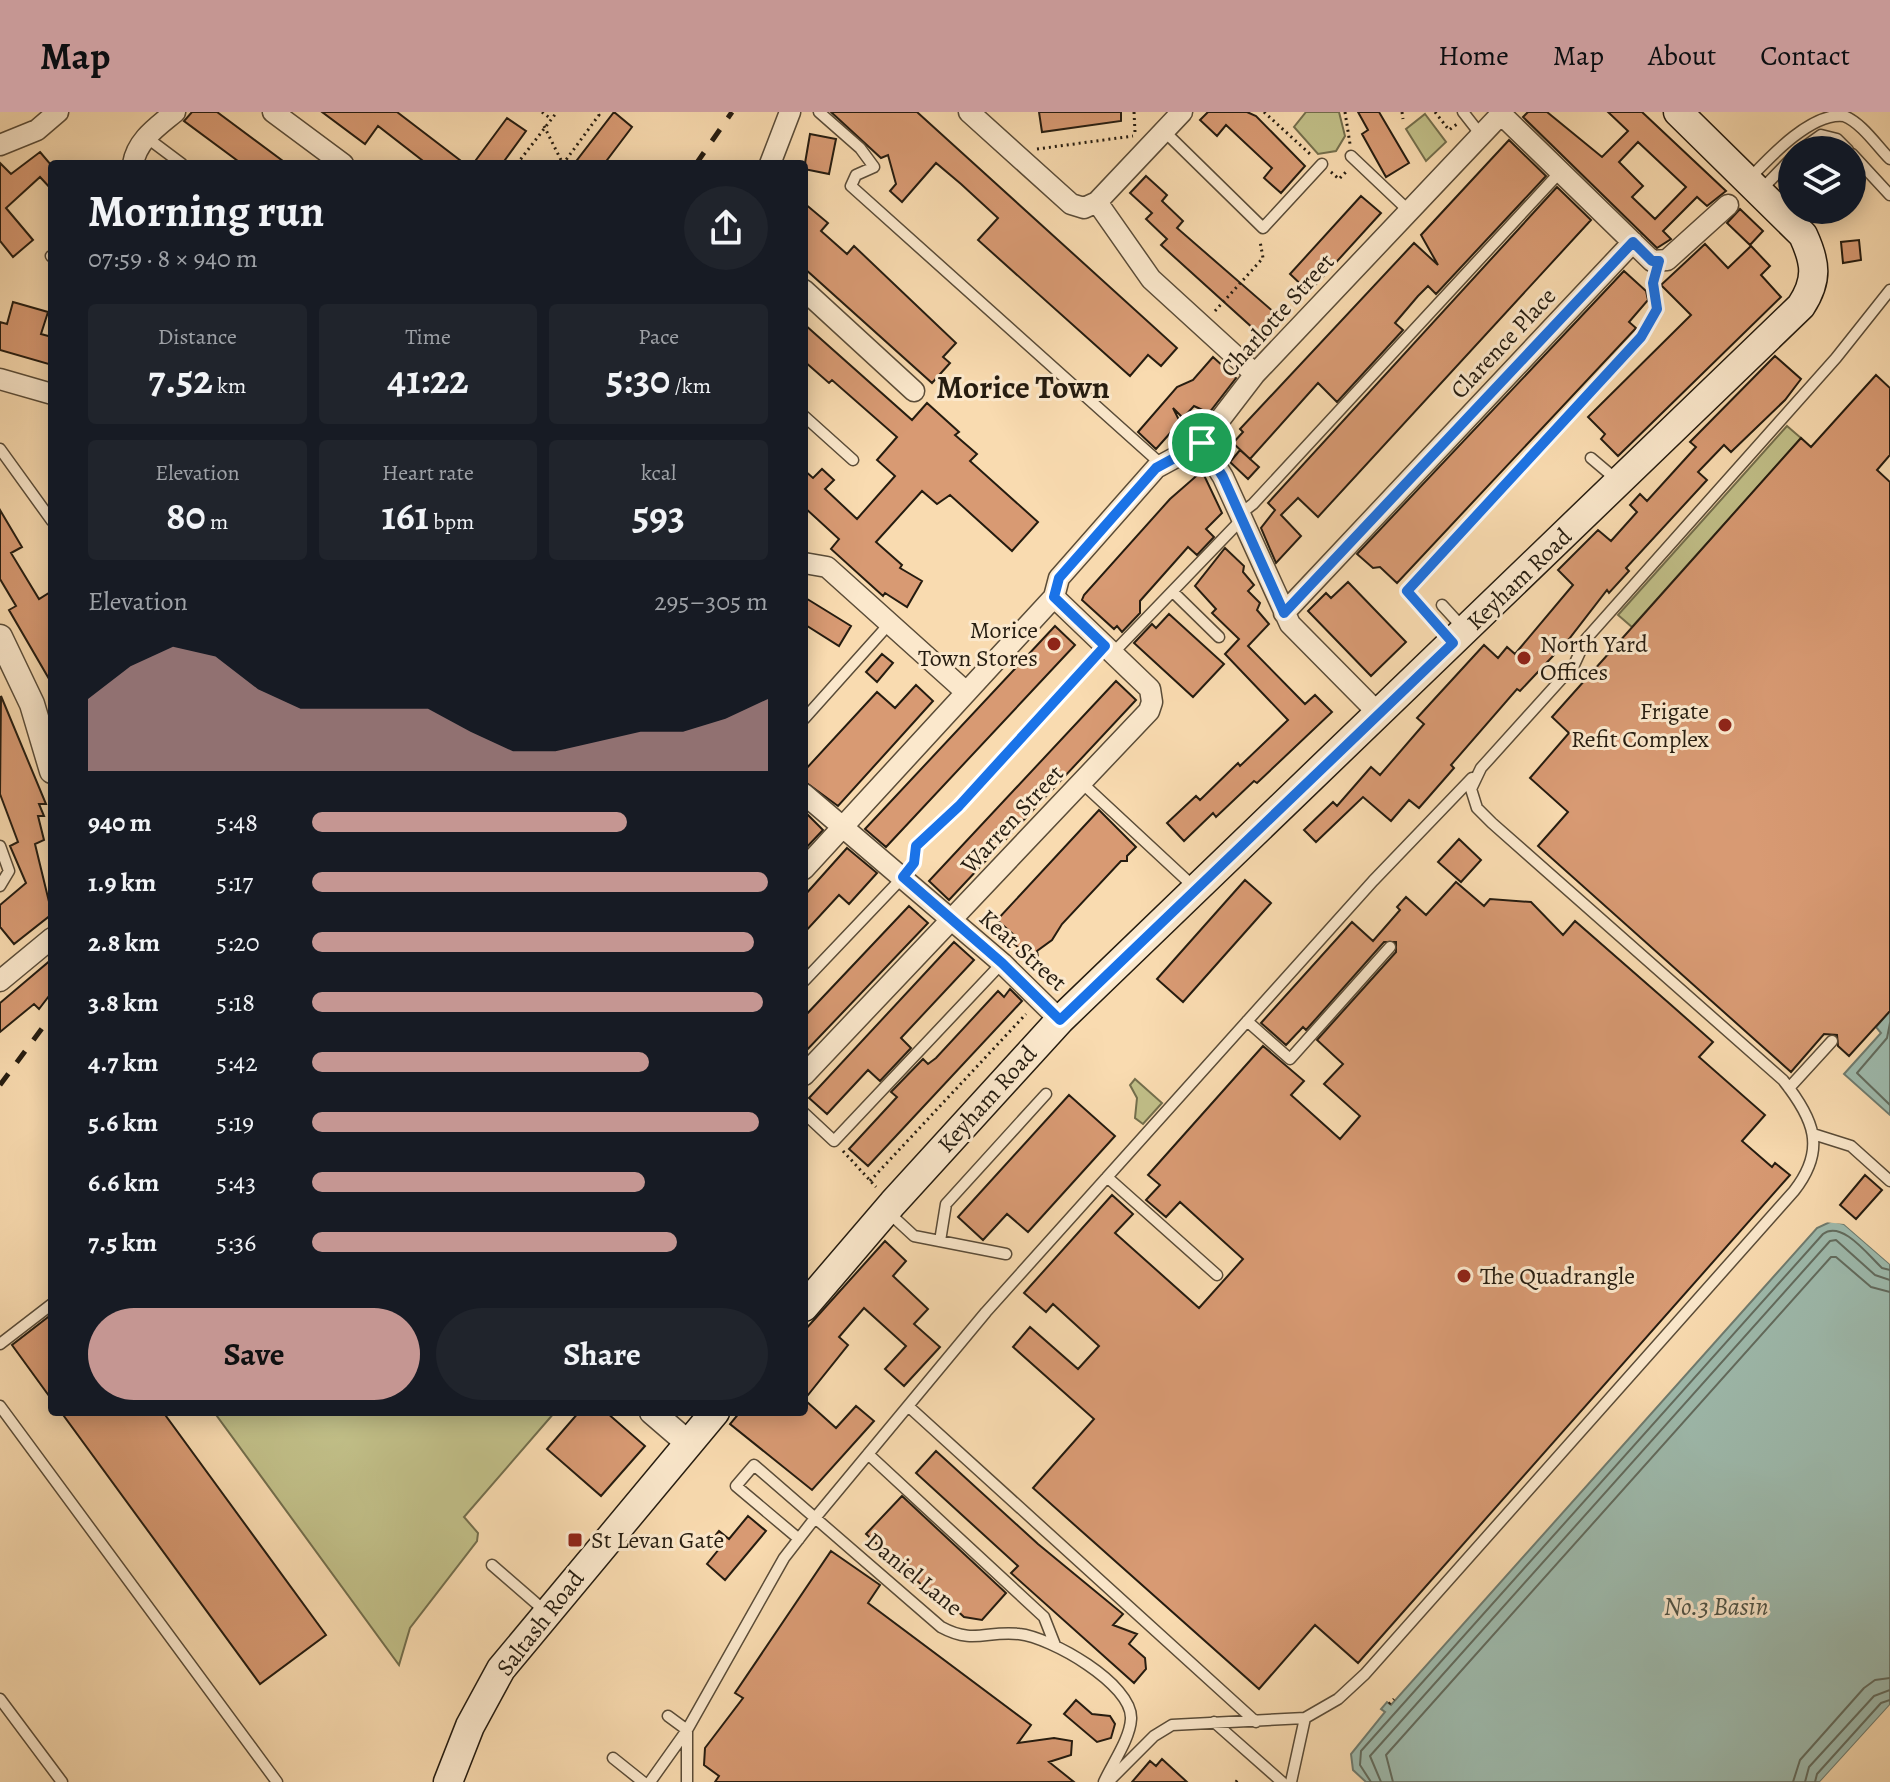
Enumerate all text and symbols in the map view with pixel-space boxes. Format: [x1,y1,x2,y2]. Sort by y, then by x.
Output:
text: Map [40,30,110,82]
text: Home [1438,37,1509,75]
text: Map [1553,37,1604,75]
text: About [1648,37,1716,75]
text: Contact [1760,37,1850,75]
map controls [1778,136,1866,224]
button: layers [1778,136,1866,224]
text: Morning run [88,181,324,241]
button: share [684,186,768,270]
text: 07:59 · 8 × 940 m [88,241,258,276]
street label: Charlotte Street [1213,246,1341,384]
street label: Clarence Place [1443,280,1563,406]
text: Distance [158,322,237,352]
text: Time [405,322,451,352]
text: Pace [638,322,679,352]
text: 7.52 [148,352,213,407]
text: 41:22 [387,352,469,407]
text: 5:30 [606,352,670,407]
district label: Morice Town [936,365,1110,409]
text: km [213,371,246,401]
text: /km [670,371,711,401]
pin [1168,409,1236,477]
icon: arrive [1180,421,1224,465]
text: Elevation [155,458,240,488]
text: Heart rate [382,458,474,488]
text: kcal [641,458,676,488]
text: 80 [166,488,206,543]
text: 161 [382,488,429,543]
text: 593 [632,488,685,543]
text: m [206,507,228,537]
text: bpm [429,507,474,537]
street label: Keyham Road [1460,521,1579,637]
text: Elevation [88,584,188,619]
text: 295–305 m [654,584,768,619]
place label: Morice Town Stores [918,614,1038,674]
place label: North Yard Offices [1540,628,1648,688]
marker: Morice Town Stores [1045,635,1063,653]
marker: North Yard Offices [1515,649,1533,667]
place label: Frigate Refit Complex [1571,695,1710,755]
marker: Frigate Refit Complex [1716,716,1734,734]
street label: Warren Street [953,758,1071,881]
text: 940 m [88,805,152,840]
text: 5:48 [216,805,258,840]
text: 1.9 km [88,865,156,900]
text: 5:17 [216,865,253,900]
street label: Keat Street [972,902,1074,998]
text: 2.8 km [88,925,160,960]
text: 5:20 [216,925,260,960]
text: 3.8 km [88,985,159,1020]
text: 5:18 [216,985,255,1020]
street label: Keyham Road [930,1038,1044,1160]
text: 4.7 km [88,1045,158,1080]
text: 5:42 [216,1045,258,1080]
text: 5.6 km [88,1105,158,1140]
text: 5:19 [216,1105,254,1140]
text: 6.6 km [88,1165,159,1200]
text: 5:43 [216,1165,256,1200]
text: 7.5 km [88,1225,157,1260]
text: 5:36 [216,1225,256,1260]
place label: The Quadrangle [1480,1260,1635,1292]
marker: The Quadrangle [1455,1267,1473,1285]
button: Save [88,1308,420,1400]
button: Share [436,1308,768,1400]
place label: St Levan Gate [591,1524,724,1556]
street label: Daniel Lane [859,1525,969,1623]
marker: St Levan Gate [566,1531,584,1549]
street label: Saltash Road [489,1564,591,1682]
water label: No.3 Basin [1664,1589,1768,1624]

